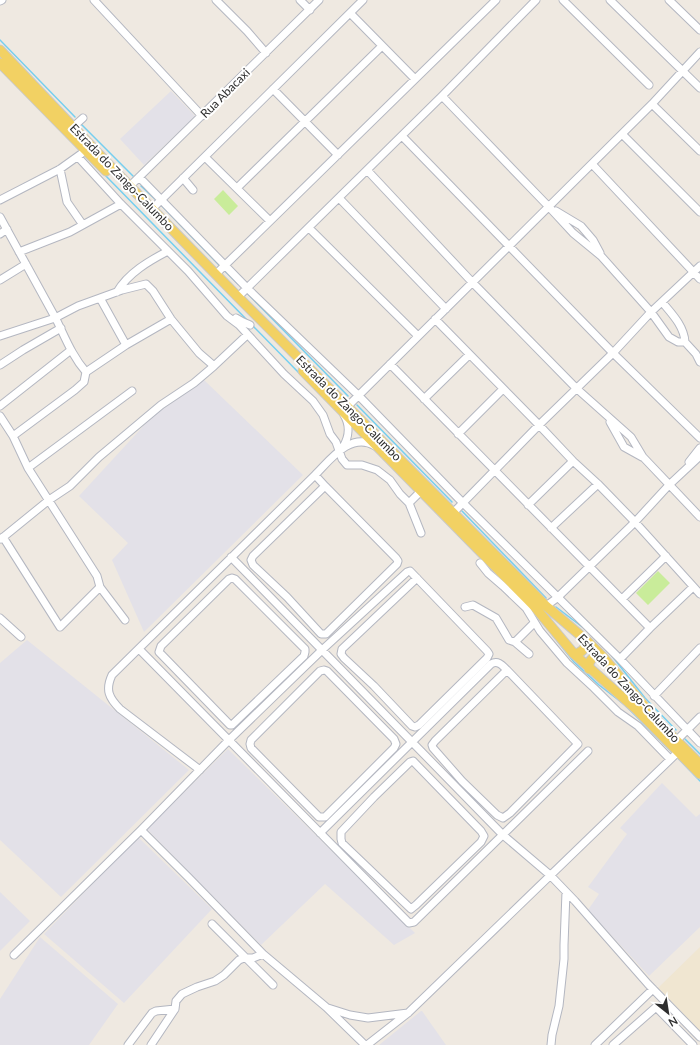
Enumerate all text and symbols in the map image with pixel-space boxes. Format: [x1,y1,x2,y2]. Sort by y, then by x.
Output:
street label: Rua Abacaxi [197,65,253,121]
street label: Estrada do Zango-Calumbo [67,120,177,234]
street label: Estrada do Zango-Calumbo [293,352,405,464]
street label: Estrada do Zango-Calumbo [575,631,683,746]
north arrow [648,993,688,1033]
text: N [666,1014,680,1030]

